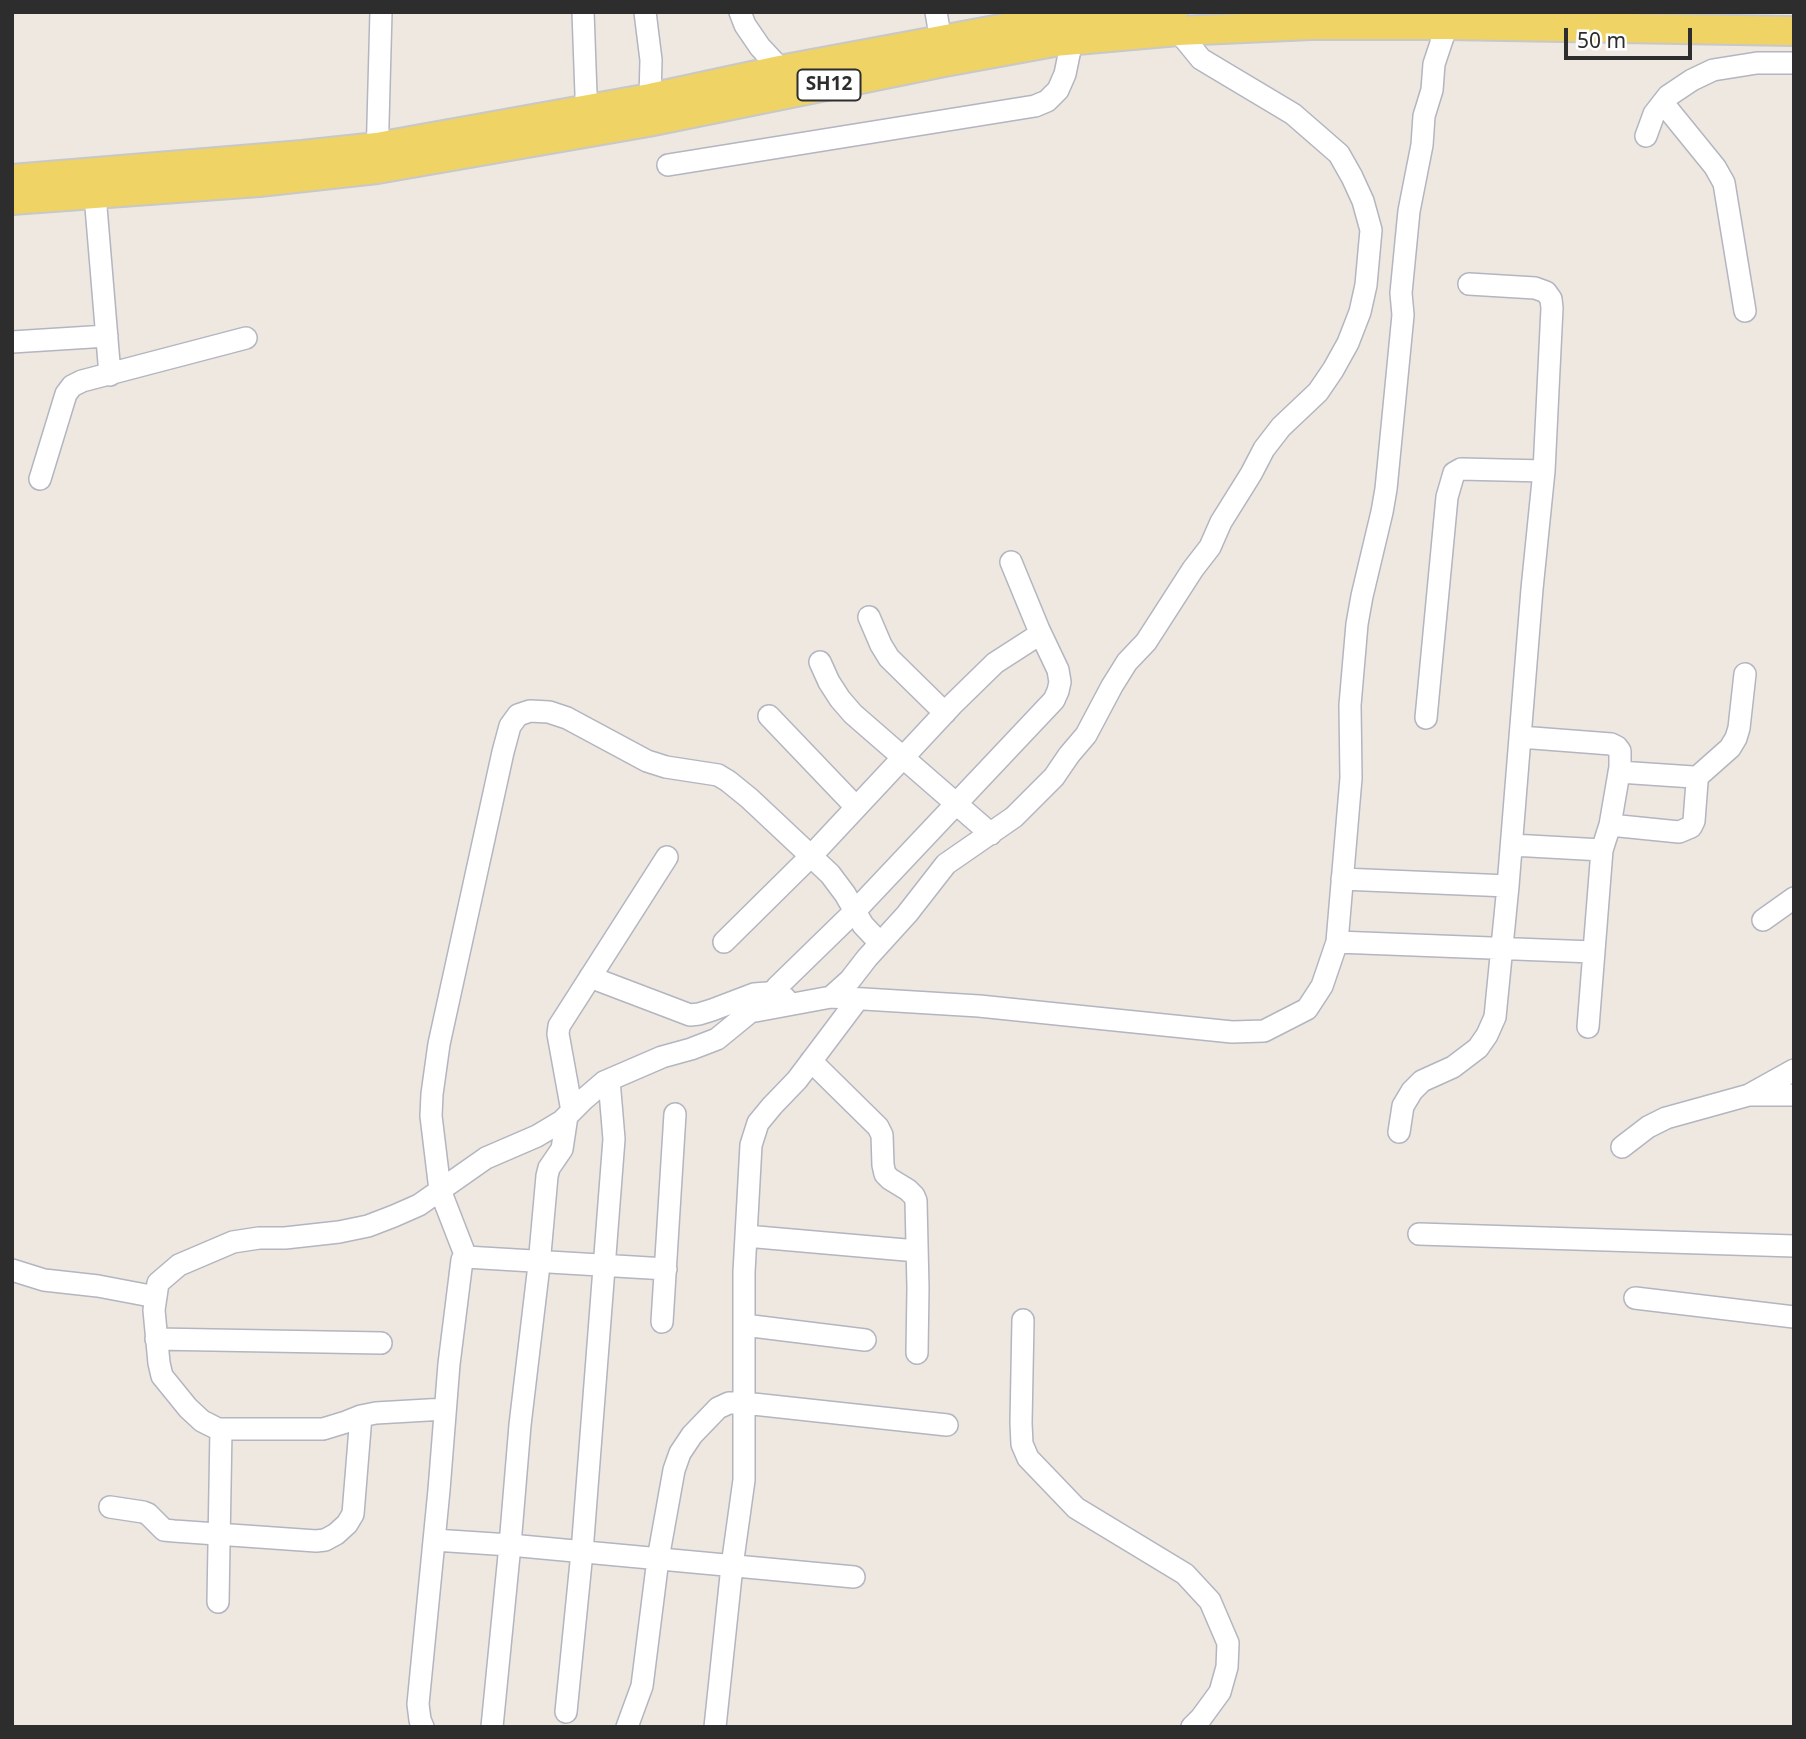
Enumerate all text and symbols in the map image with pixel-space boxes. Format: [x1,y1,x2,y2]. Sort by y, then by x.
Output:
scale bar [1568,14,1696,58]
text: 50 m [1577,26,1626,54]
road number: SH12 [798,69,860,100]

